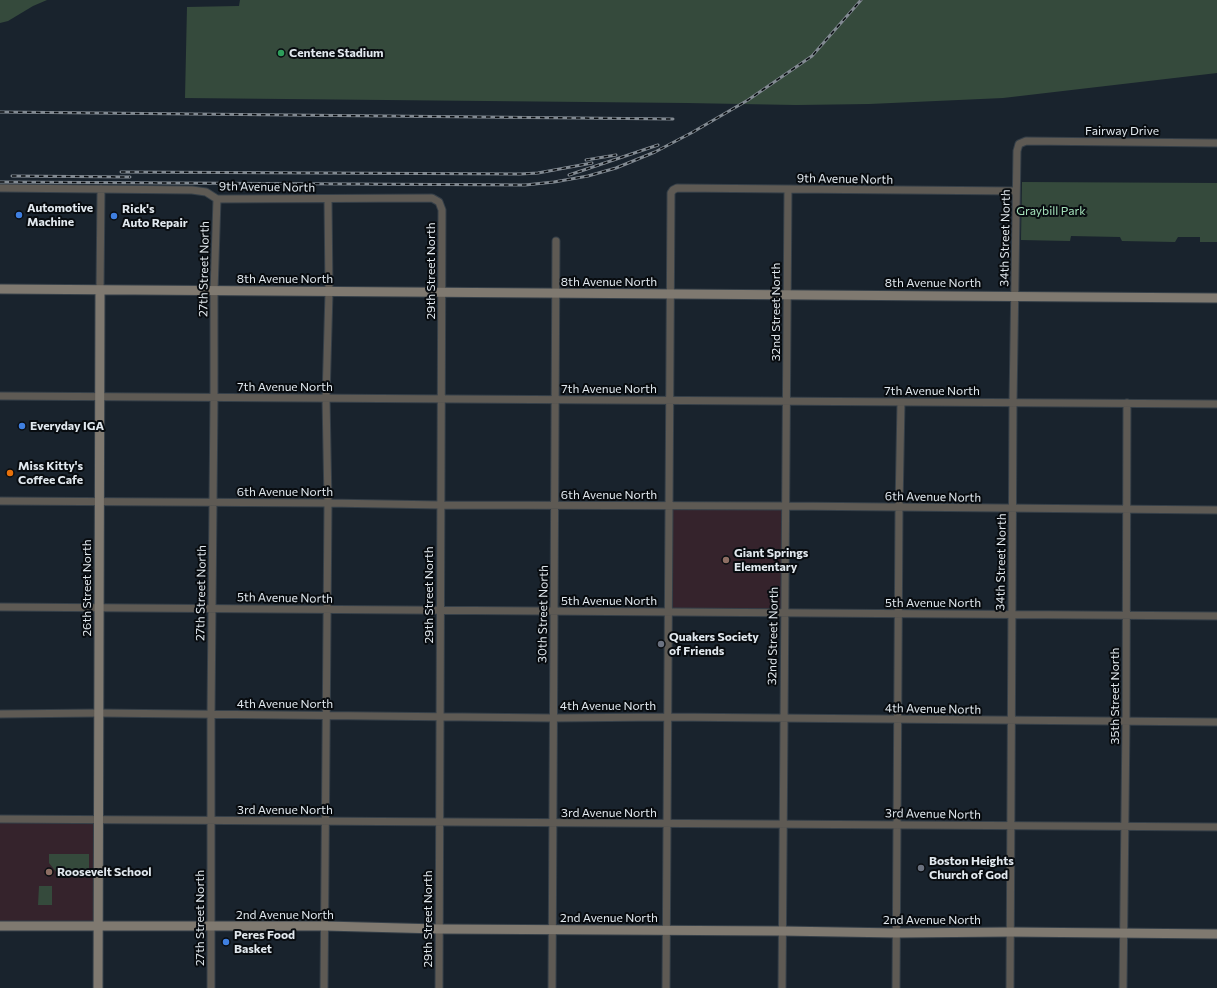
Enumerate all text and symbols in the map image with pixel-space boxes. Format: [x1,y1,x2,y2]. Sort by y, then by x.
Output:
place label: Centene Stadium [289,46,384,60]
marker: Centene Stadium [276,48,286,58]
street label: Fairway Drive [1085,124,1159,138]
street label: 9th Avenue North [797,171,893,187]
street label: 9th Avenue North [219,179,315,195]
street label: 34th Street North [997,189,1013,287]
place label: Automotive Machine [27,201,93,229]
place label: Rick's Auto Repair [122,202,188,230]
park label: Graybill Park [1016,204,1086,218]
marker: Automotive Machine [14,210,24,220]
marker: Rick's Auto Repair [109,211,119,221]
street label: 27th Street North [196,221,212,317]
street label: 29th Street North [424,222,438,320]
street label: 32nd Street North [769,263,783,361]
street label: 8th Avenue North [237,272,333,286]
street label: 8th Avenue North [561,275,657,289]
street label: 8th Avenue North [885,276,981,290]
street label: 7th Avenue North [237,380,333,394]
street label: 7th Avenue North [561,382,657,396]
street label: 7th Avenue North [884,384,980,398]
place label: Everyday IGA [30,419,104,433]
marker: Everyday IGA [17,421,27,431]
place label: Miss Kitty's Coffee Cafe [18,459,83,487]
marker: Miss Kitty's Coffee Cafe [5,468,15,478]
street label: 6th Avenue North [237,485,333,499]
street label: 6th Avenue North [561,488,657,502]
street label: 6th Avenue North [885,489,981,505]
street label: 34th Street North [993,513,1009,611]
street label: 26th Street North [80,539,94,637]
street label: 27th Street North [193,545,209,641]
street label: 29th Street North [422,546,436,644]
place label: Giant Springs Elementary [734,546,808,574]
marker: Giant Springs Elementary [721,555,731,565]
street label: 30th Street North [535,565,551,663]
street label: 32nd Street North [765,587,781,685]
street label: 5th Avenue North [237,590,333,606]
street label: 5th Avenue North [561,594,657,608]
street label: 5th Avenue North [885,596,981,610]
place label: Quakers Society of Friends [669,630,759,658]
marker: Quakers Society of Friends [656,639,666,649]
street label: 35th Street North [1108,648,1122,744]
street label: 4th Avenue North [237,697,333,711]
street label: 4th Avenue North [560,699,656,713]
street label: 4th Avenue North [885,701,981,717]
street label: 3rd Avenue North [237,803,333,817]
street label: 3rd Avenue North [561,806,657,820]
street label: 3rd Avenue North [885,806,981,822]
place label: Boston Heights Church of God [929,854,1014,882]
marker: Boston Heights Church of God [916,863,926,873]
place label: Roosevelt School [57,865,152,879]
marker: Roosevelt School [44,867,54,877]
street label: 27th Street North [193,870,207,966]
street label: 29th Street North [421,870,435,968]
street label: 2nd Avenue North [236,908,334,922]
street label: 2nd Avenue North [560,911,658,925]
street label: 2nd Avenue North [883,913,981,927]
place label: Peres Food Basket [234,928,295,956]
marker: Peres Food Basket [221,937,231,947]

